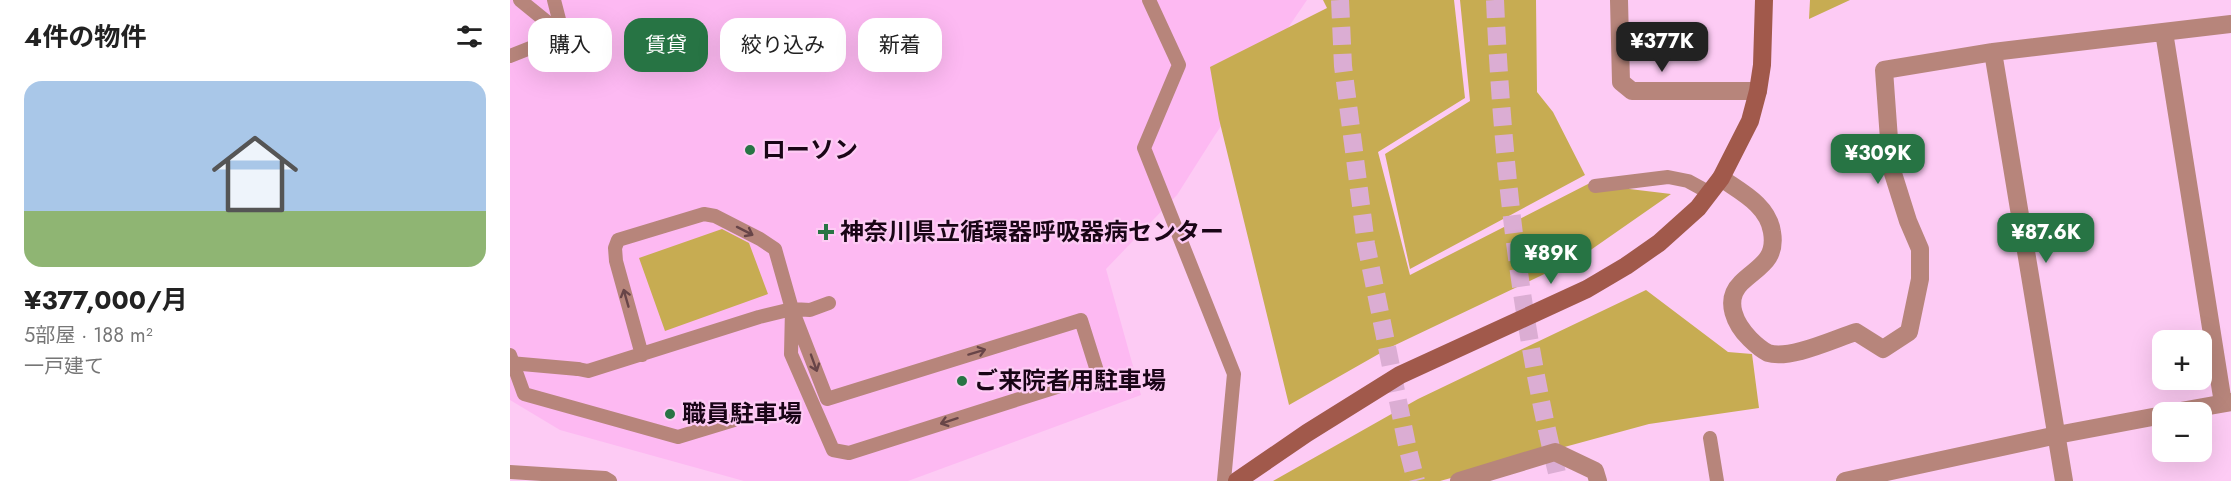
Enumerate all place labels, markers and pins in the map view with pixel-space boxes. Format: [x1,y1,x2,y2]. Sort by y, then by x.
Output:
pin: ¥377K [1620,22,1704,73]
place label: ローソン [762,132,858,167]
pin: ¥309K [1836,134,1920,185]
marker: ローソン [743,143,757,157]
pin: ¥87.6K [1997,213,2095,264]
place label: 神奈川県立循環器呼吸器病センター [840,214,1224,249]
marker: 神奈川県立循環器呼吸器病センター [817,223,835,241]
pin: ¥89K [1515,234,1587,285]
place label: ご来院者用駐車場 [974,363,1166,398]
marker: ご来院者用駐車場 [955,374,969,388]
place label: 職員駐車場 [682,396,802,431]
marker: 職員駐車場 [663,407,677,421]

